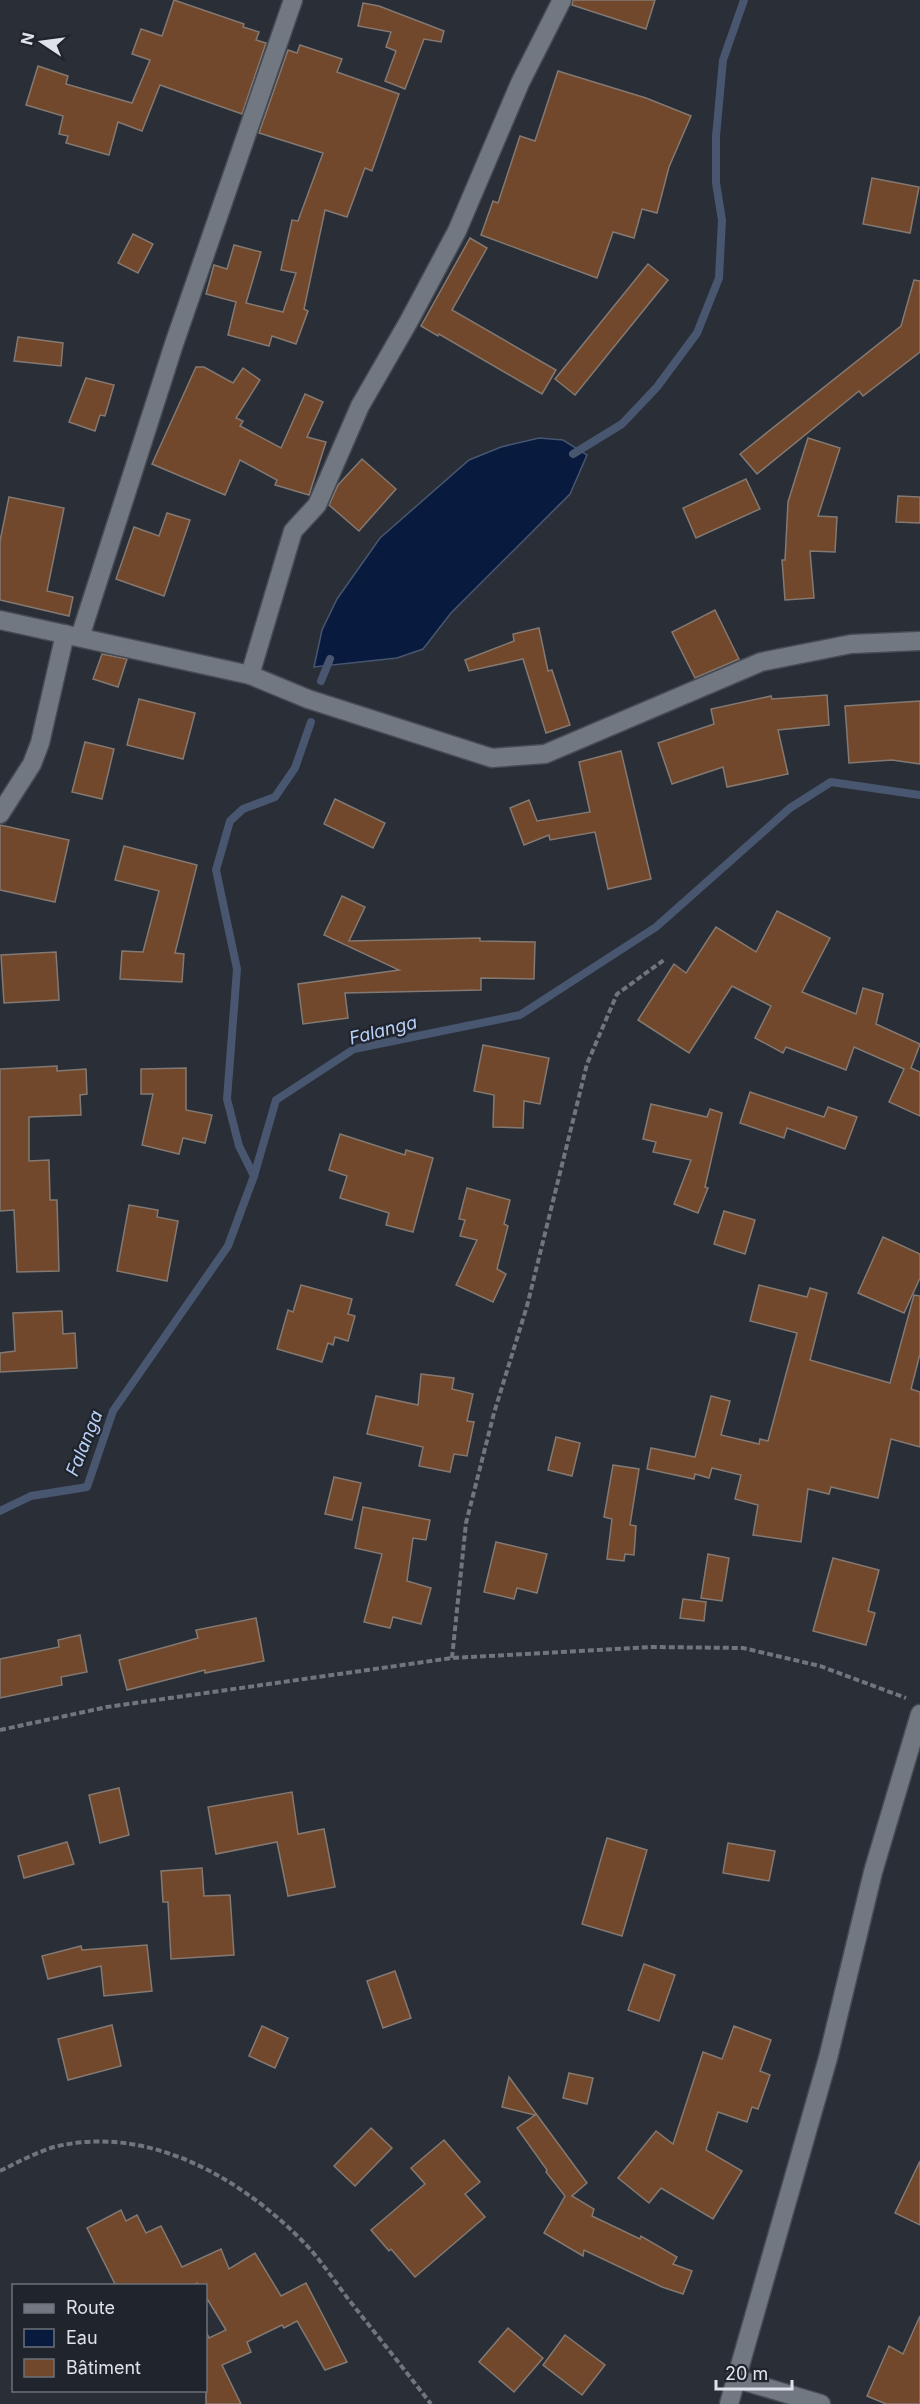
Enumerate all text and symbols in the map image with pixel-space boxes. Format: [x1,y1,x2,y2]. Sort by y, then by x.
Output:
north arrow [12,12,72,72]
text: N [16,30,39,47]
water label: Falanga [347,1011,419,1049]
water label: Falanga [61,1407,107,1479]
legend [12,2284,207,2392]
text: Route [66,2297,115,2318]
text: Eau [66,2327,98,2348]
scale bar [716,2353,792,2391]
text: Bâtiment [66,2357,141,2378]
text: 20 m [725,2363,768,2384]

